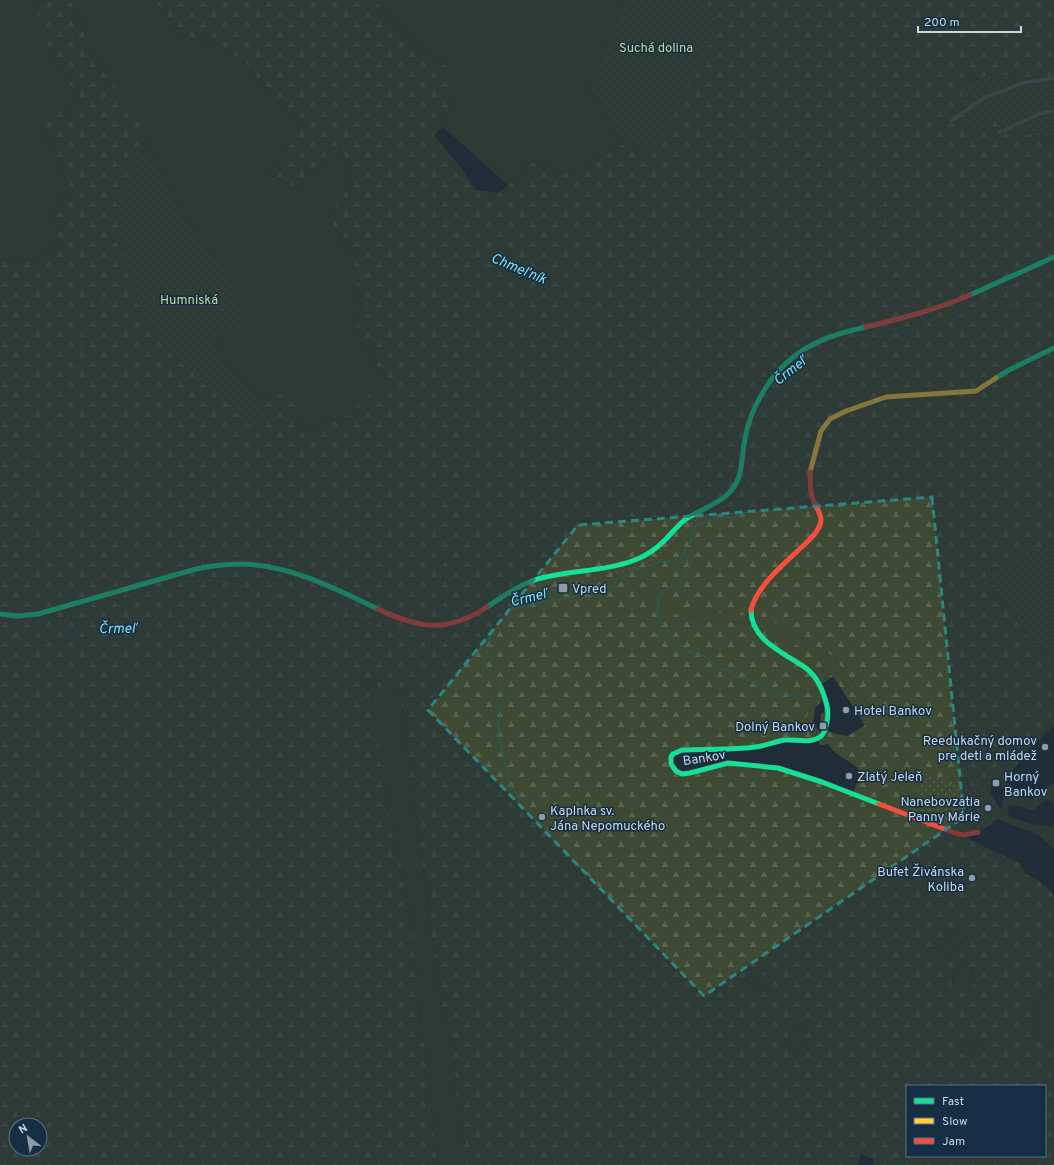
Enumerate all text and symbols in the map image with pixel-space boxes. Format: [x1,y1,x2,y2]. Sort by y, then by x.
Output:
scale bar [918,8,1021,34]
text: 200 m [924,15,960,31]
park label: Suchá dolina [619,41,693,57]
water label: Chmeľník [488,250,550,289]
park label: Humniská [160,293,218,309]
water label: Črmeľ [770,351,812,390]
marker: Vpred [557,582,569,594]
place label: Vpred [572,582,607,598]
water label: Črmeľ [508,584,551,611]
water label: Črmeľ [99,620,139,638]
place label: Hotel Bankov [854,704,932,720]
marker: Hotel Bankov [841,705,851,715]
place label: Dolný Bankov [735,720,815,736]
marker: Dolný Bankov [818,721,828,731]
place label: Reedukačný domov pre deti a mládež [923,734,1037,765]
marker: Reedukačný domov pre deti a mládež [1040,742,1050,752]
street label: Bankov [682,748,727,770]
place label: Zlatý Jeleň [857,770,922,786]
place label: Horný Bankov [1004,770,1048,801]
marker: Zlatý Jeleň [844,771,854,781]
marker: Horný Bankov [991,778,1001,788]
place label: Nanebovzatia Panny Márie [900,795,980,826]
marker: Nanebovzatia Panny Márie [983,803,993,813]
place label: Kaplnka sv. Jána Nepomuckého [550,804,665,835]
marker: Kaplnka sv. Jána Nepomuckého [537,812,547,822]
place label: Bufet Živánska Koliba [877,863,964,896]
marker: Bufet Živánska Koliba [967,873,977,883]
legend [906,1085,1046,1157]
text: Fast [942,1094,964,1110]
text: Slow [942,1114,968,1130]
north arrow [8,1117,48,1157]
text: N [16,1121,30,1137]
text: Jam [942,1134,965,1150]

